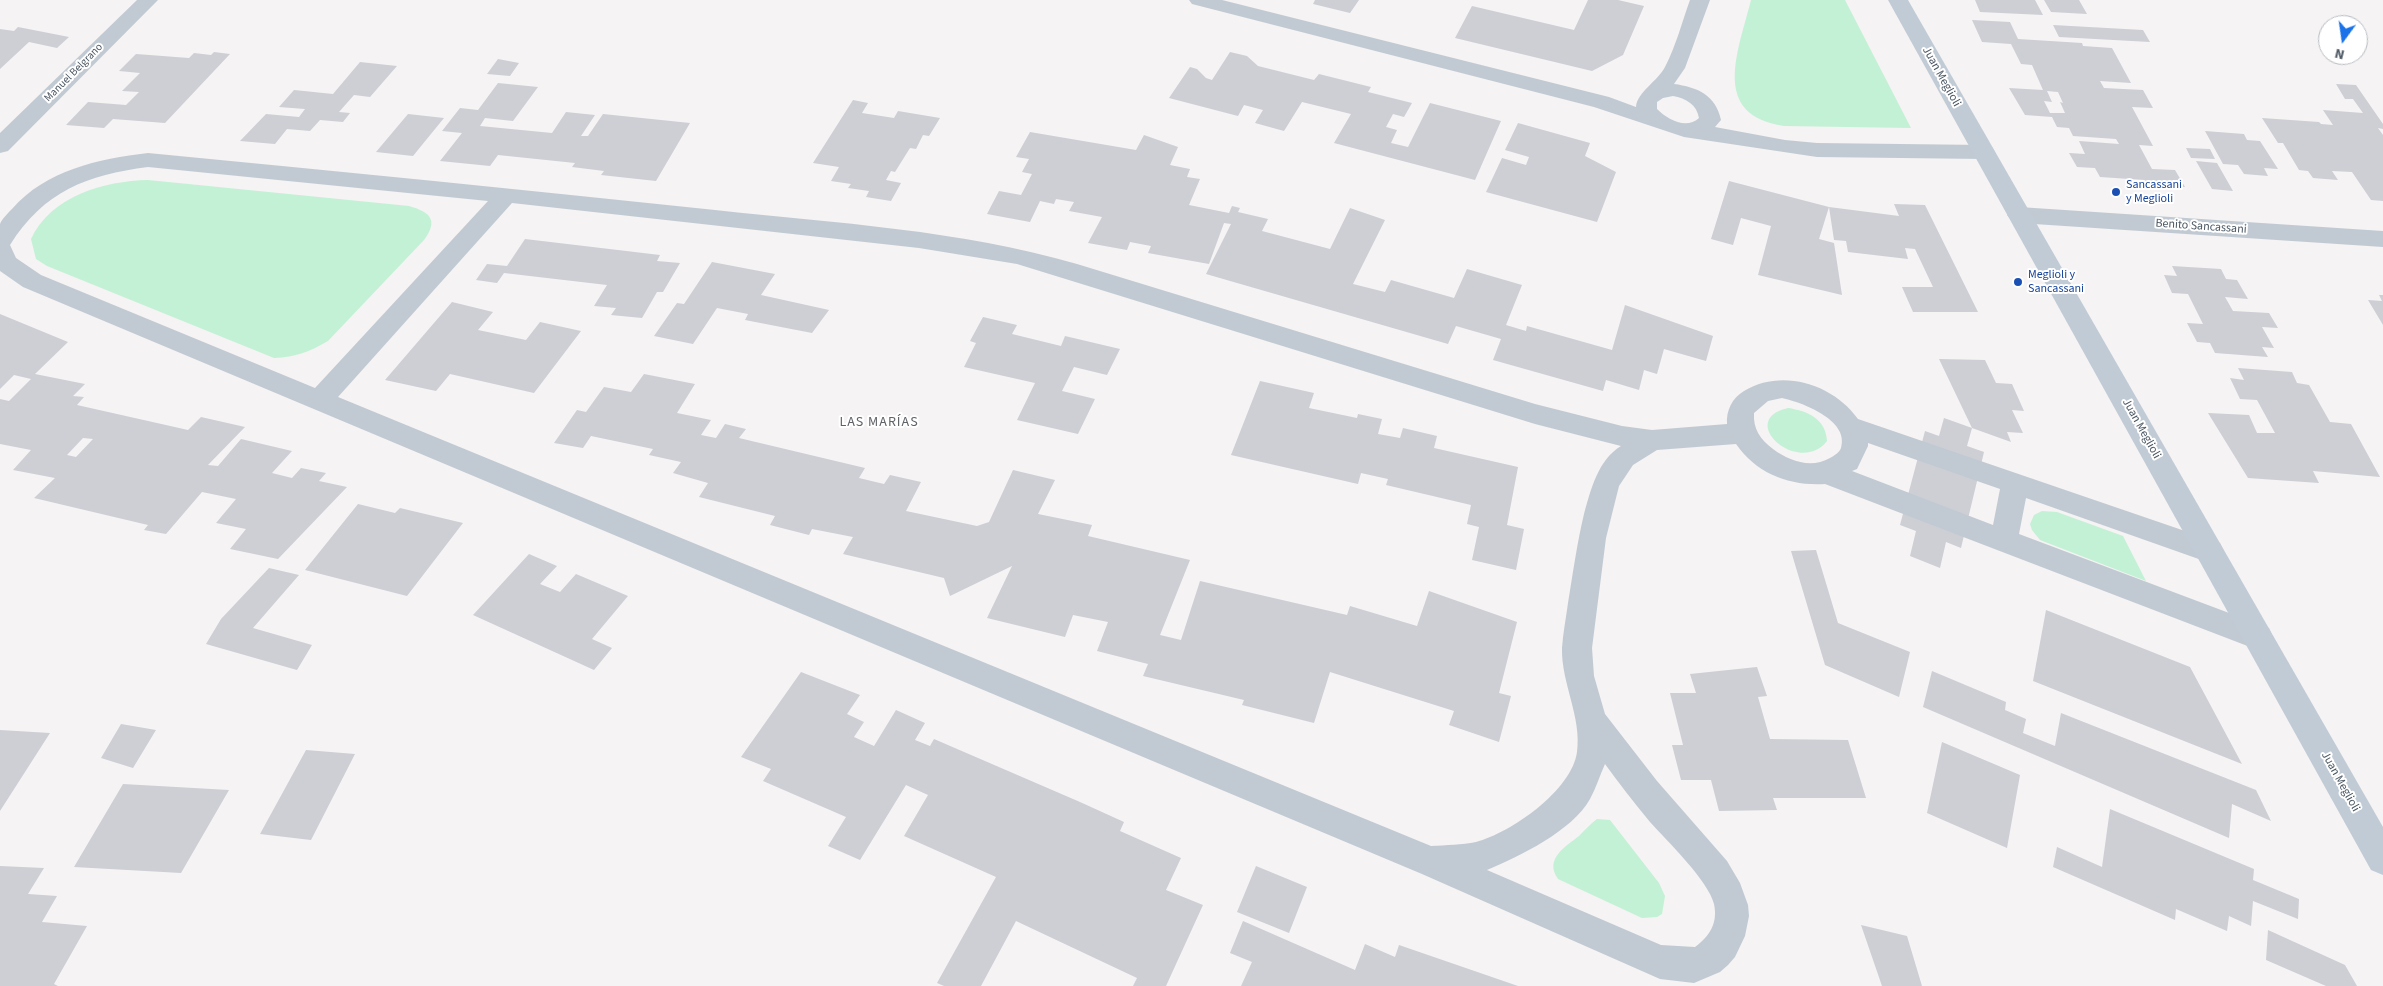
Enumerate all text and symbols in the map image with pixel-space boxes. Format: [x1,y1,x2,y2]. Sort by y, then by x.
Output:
north arrow [2318,15,2368,65]
street label: Manuel Belgrano [42,41,106,105]
text: N [2333,43,2347,64]
street label: Juan Meglioli [1919,44,1963,110]
place label: Sancassani y Meglioli [2126,178,2182,206]
marker: Sancassani y Meglioli [2110,186,2122,198]
street label: Benito Sancassani [2155,217,2247,237]
place label: Meglioli y Sancassani [2028,268,2084,296]
marker: Meglioli y Sancassani [2012,276,2024,288]
street label: Juan Meglioli [2119,396,2163,462]
district label: LAS MARÍAS [838,415,920,431]
street label: Juan Meglioli [2318,749,2362,815]

